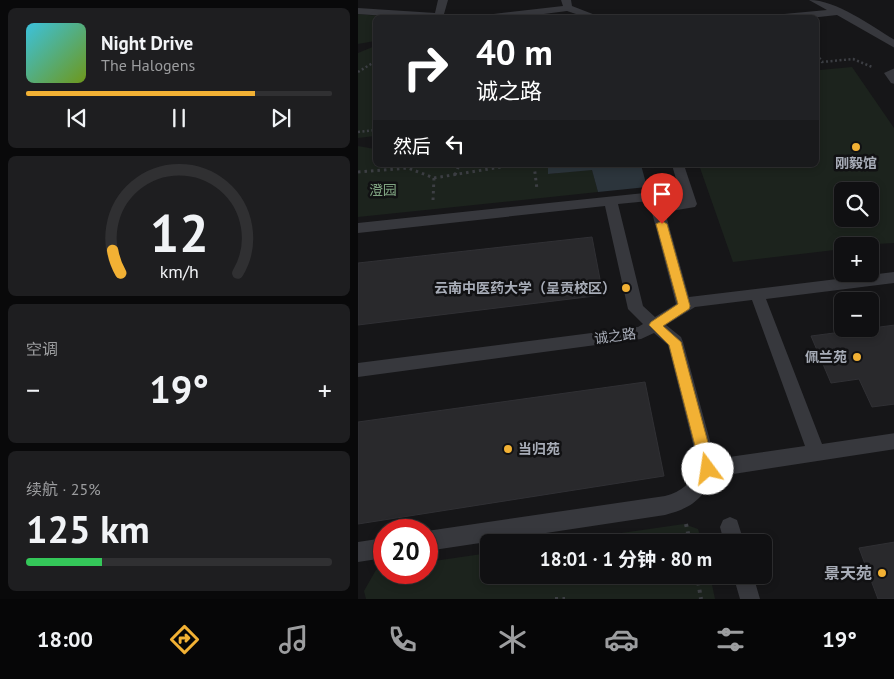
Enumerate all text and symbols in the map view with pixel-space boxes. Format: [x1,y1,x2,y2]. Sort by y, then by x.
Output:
text: 40 m [476,29,553,75]
text: Night Drive [101,31,193,55]
icon: right [393,35,458,100]
text: The Halogens [101,55,195,75]
text: 诚之路 [476,77,542,105]
icon: previous [63,104,91,132]
icon: pause [165,104,193,132]
icon: next [267,104,295,132]
icon: left [441,130,469,158]
text: 然后 [393,134,431,158]
marker: 刚毅馆 [850,141,862,153]
place label: 刚毅馆 [835,154,877,172]
pin [641,173,683,224]
icon: arrive [648,180,676,208]
park label: 澄园 [369,181,397,199]
map controls [834,182,879,337]
button: search [834,182,879,227]
text: 12 [150,199,208,266]
button: + [834,237,879,282]
text: km/h [159,260,199,283]
place label: 云南中医药大学（呈贡校区） [434,279,616,297]
marker: 云南中医药大学（呈贡校区） [620,282,632,294]
button: − [834,292,879,337]
street label: 诚之路 [593,324,637,348]
text: 空调 [26,339,58,359]
place label: 佩兰苑 [805,348,847,366]
marker: 佩兰苑 [851,351,863,363]
text: 19° [149,364,209,413]
text: − [26,371,40,408]
text: + [318,371,332,408]
place label: 当归苑 [518,440,560,458]
position arrow [681,442,733,494]
marker: 当归苑 [502,443,514,455]
text: 续航 · 25% [26,479,101,499]
text: 125 km [26,504,150,553]
speed limit sign: 20 [373,519,438,584]
text: 18:01 · 1 分钟 · 80 m [540,547,712,571]
place label: 景天苑 [824,563,872,583]
marker: 景天苑 [876,567,888,579]
icon: directions [167,622,202,657]
icon: music [276,622,311,657]
icon: phone [385,622,420,657]
icon: climate [495,622,530,657]
icon: car [604,622,639,657]
icon: filters [713,622,748,657]
text: 18:00 [37,625,93,653]
text: 19° [822,625,857,653]

